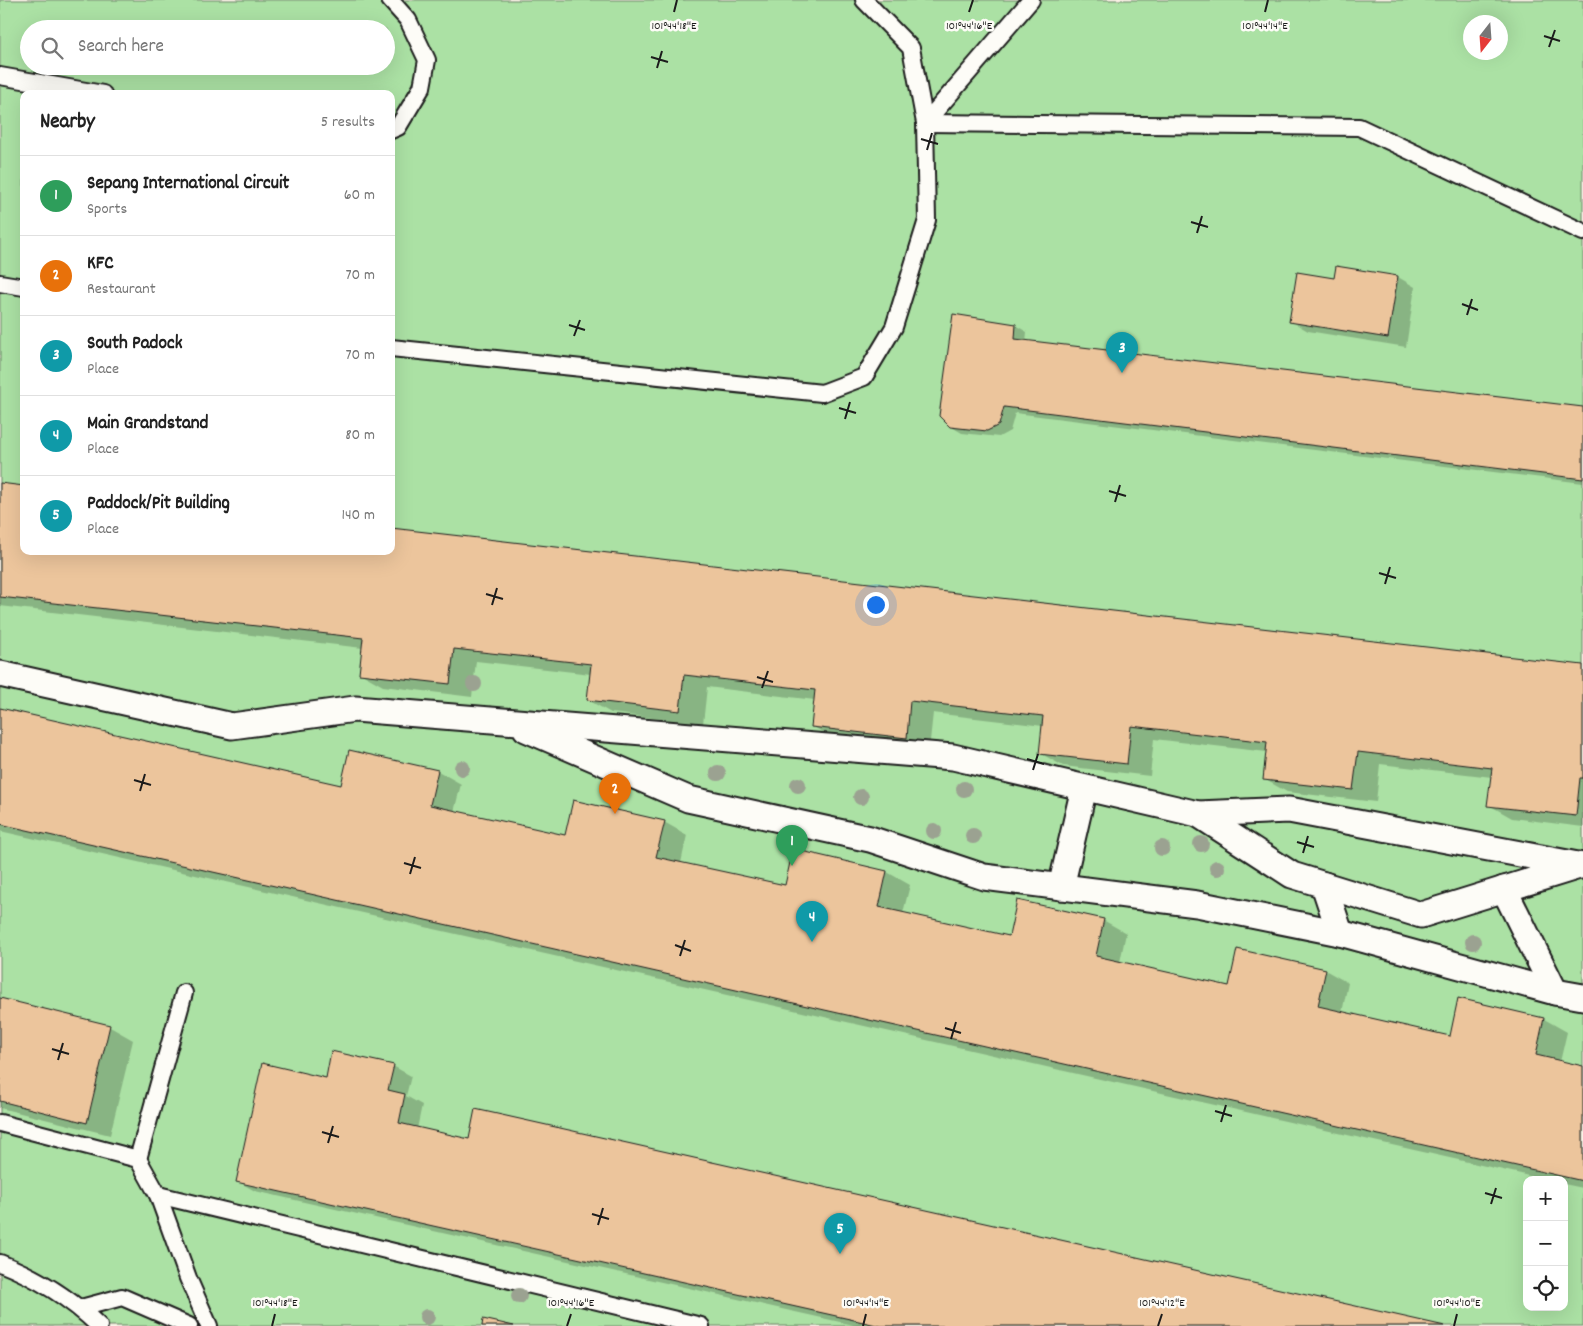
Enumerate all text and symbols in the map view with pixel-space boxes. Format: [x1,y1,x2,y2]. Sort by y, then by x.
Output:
north arrow [1463,15,1508,60]
text: 101°44'18"E [651,18,697,35]
text: 101°44'16"E [946,18,993,35]
text: 101°44'14"E [1242,18,1288,35]
search box [20,20,395,75]
icon: search [38,34,66,62]
text: Search here [78,34,164,61]
text: Nearby [40,108,95,138]
text: 5 results [321,111,375,134]
text: Sepang International Circuit [87,171,289,198]
text: 1 [54,184,58,207]
text: 60 m [344,184,375,207]
text: Sports [87,198,127,221]
text: KFC [87,251,114,278]
text: 2 [53,264,60,287]
text: 70 m [345,264,375,287]
text: Restaurant [87,278,156,301]
text: South Padock [87,331,182,358]
pin: 3 [1106,332,1138,373]
text: 3 [52,344,60,367]
text: 70 m [345,344,375,367]
text: Place [87,358,119,381]
text: Main Grandstand [87,411,209,438]
text: 4 [53,424,59,447]
text: 80 m [345,424,375,447]
text: Place [87,438,119,461]
text: Paddock/Pit Building [87,491,230,518]
text: 5 [52,504,60,527]
text: 140 m [341,504,375,527]
text: Place [87,518,119,541]
your location [863,592,889,618]
pin: 2 [599,773,631,814]
pin: 1 [776,825,808,866]
pin: 4 [796,901,828,942]
map controls [1523,1176,1568,1311]
button: + [1523,1176,1568,1221]
pin: 5 [824,1213,856,1254]
button: − [1523,1221,1568,1266]
button: locate [1523,1266,1568,1311]
text: 101°44'18"E [252,1295,298,1312]
text: 101°44'16"E [548,1295,595,1312]
text: 101°44'14"E [843,1295,889,1312]
text: 101°44'12"E [1139,1295,1185,1312]
text: 101°44'10"E [1434,1295,1481,1312]

